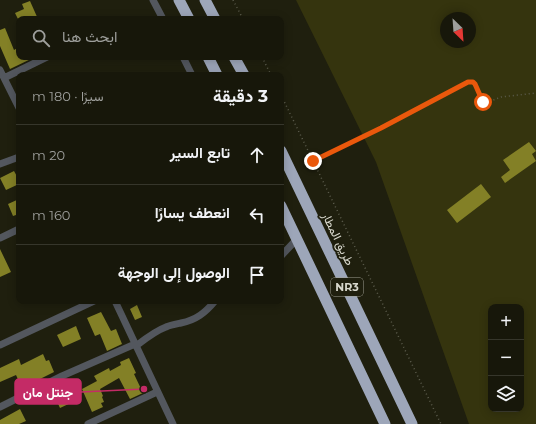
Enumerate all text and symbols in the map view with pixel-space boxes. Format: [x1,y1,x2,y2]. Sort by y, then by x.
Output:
north arrow [440,12,476,48]
search box [16,16,284,60]
icon: search [30,27,52,49]
text: ابحث هنا [62,27,117,46]
text: 3 دقيقة [213,86,268,106]
text: سيرًا · 180 m [32,88,103,104]
route start [474,93,492,111]
text: تابع السير [170,143,230,162]
icon: ahead [246,144,268,166]
text: 20 m [32,147,65,163]
route end [304,152,322,170]
text: انعطف يسارًا [155,203,230,222]
icon: left [246,204,268,226]
text: 160 m [32,207,70,223]
street label: طريق المطار [318,209,358,268]
text: الوصول إلى الوجهة [118,263,230,282]
icon: arrive [246,264,268,286]
road number: NR3 [331,278,363,296]
map controls [488,304,524,412]
button: + [488,304,524,340]
button: − [488,340,524,376]
button: layers [488,376,524,412]
callout: جنتل مان [15,379,81,404]
text: جنتل مان [23,384,73,400]

